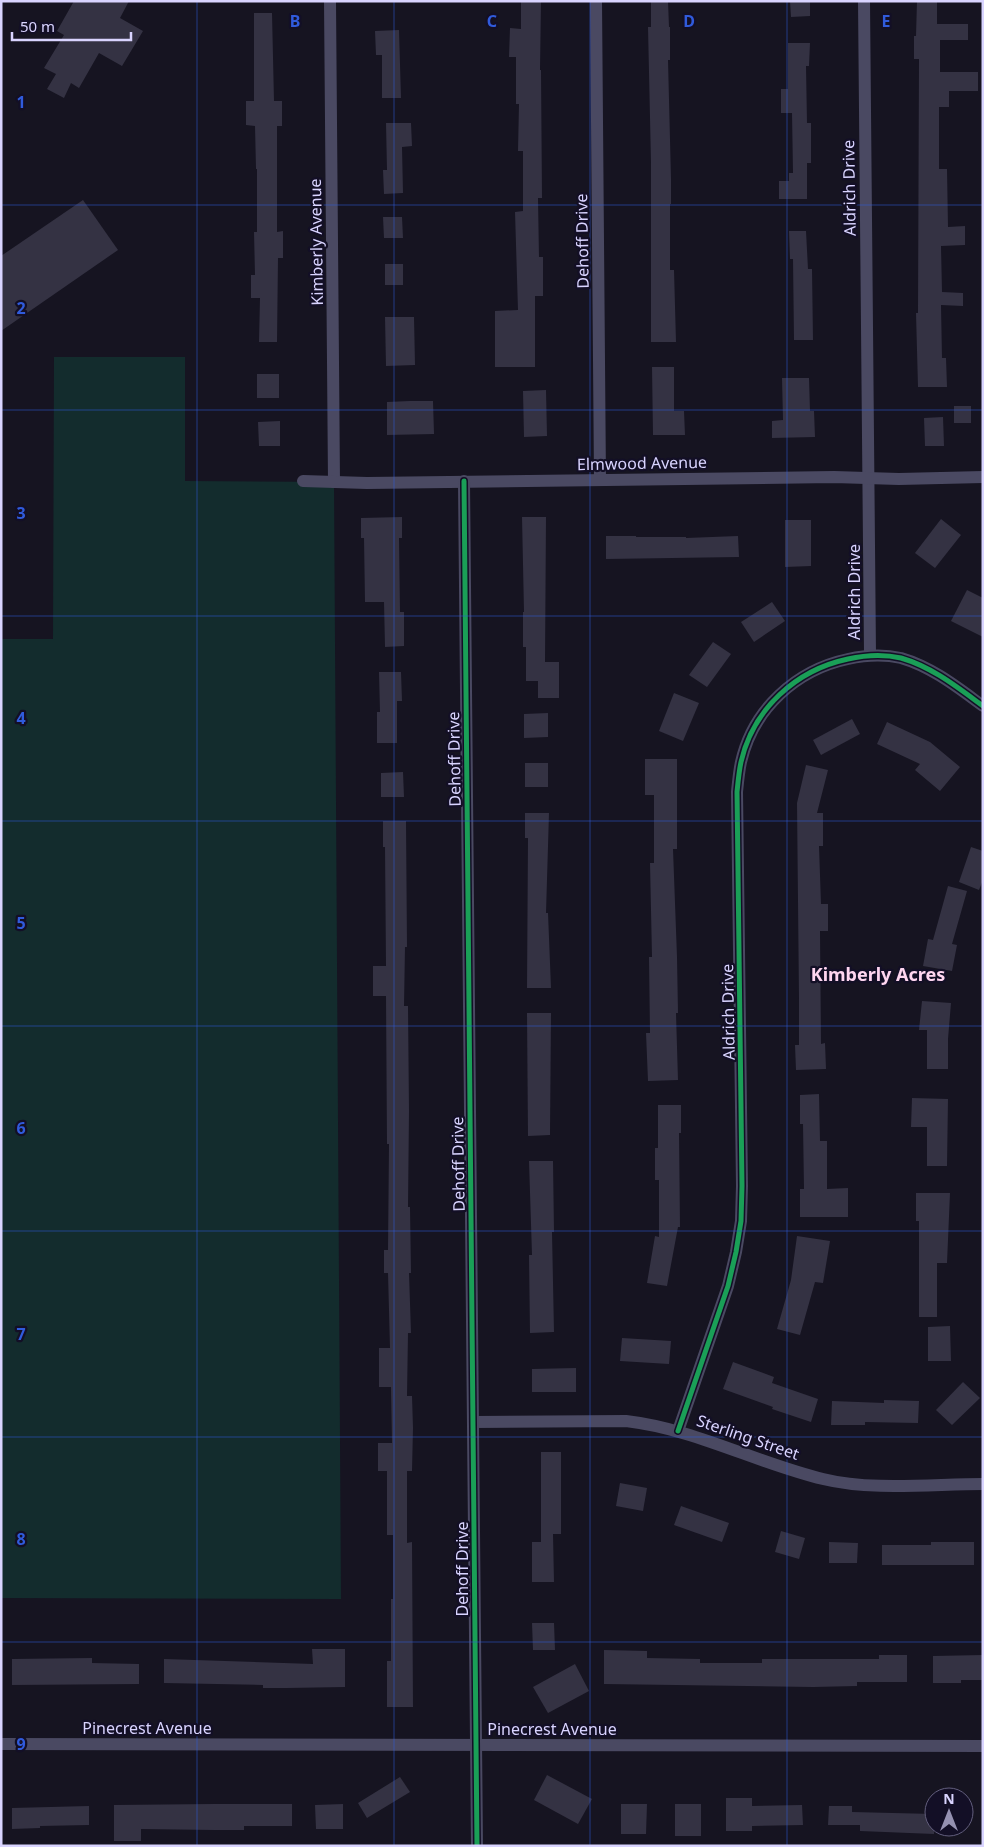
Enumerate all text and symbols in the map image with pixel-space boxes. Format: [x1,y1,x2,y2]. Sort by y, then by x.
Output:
scale bar [12,10,131,42]
text: B [290,10,300,32]
text: C [487,10,497,32]
text: D [683,10,695,32]
text: E [882,10,891,32]
text: 50 m [20,16,55,36]
text: 1 [16,91,26,113]
street label: Aldrich Drive [837,140,861,236]
street label: Kimberly Avenue [304,178,328,306]
street label: Dehoff Drive [570,193,594,289]
text: 2 [16,297,26,319]
street label: Elmwood Avenue [577,451,707,475]
text: 3 [16,502,26,524]
street label: Aldrich Drive [843,544,865,640]
text: 4 [16,707,26,729]
street label: Dehoff Drive [442,711,466,807]
text: 5 [16,912,26,934]
district label: Kimberly Acres [811,962,945,986]
street label: Aldrich Drive [716,964,740,1060]
street label: Dehoff Drive [446,1116,470,1212]
text: 6 [16,1117,26,1139]
text: 7 [16,1323,26,1345]
street label: Sterling Street [694,1409,802,1465]
street label: Dehoff Drive [451,1521,473,1617]
text: 8 [16,1528,26,1550]
street label: Pinecrest Avenue [82,1717,212,1739]
street label: Pinecrest Avenue [487,1718,617,1740]
text: 9 [16,1733,26,1755]
north arrow [924,1787,974,1837]
text: N [943,1789,955,1808]

